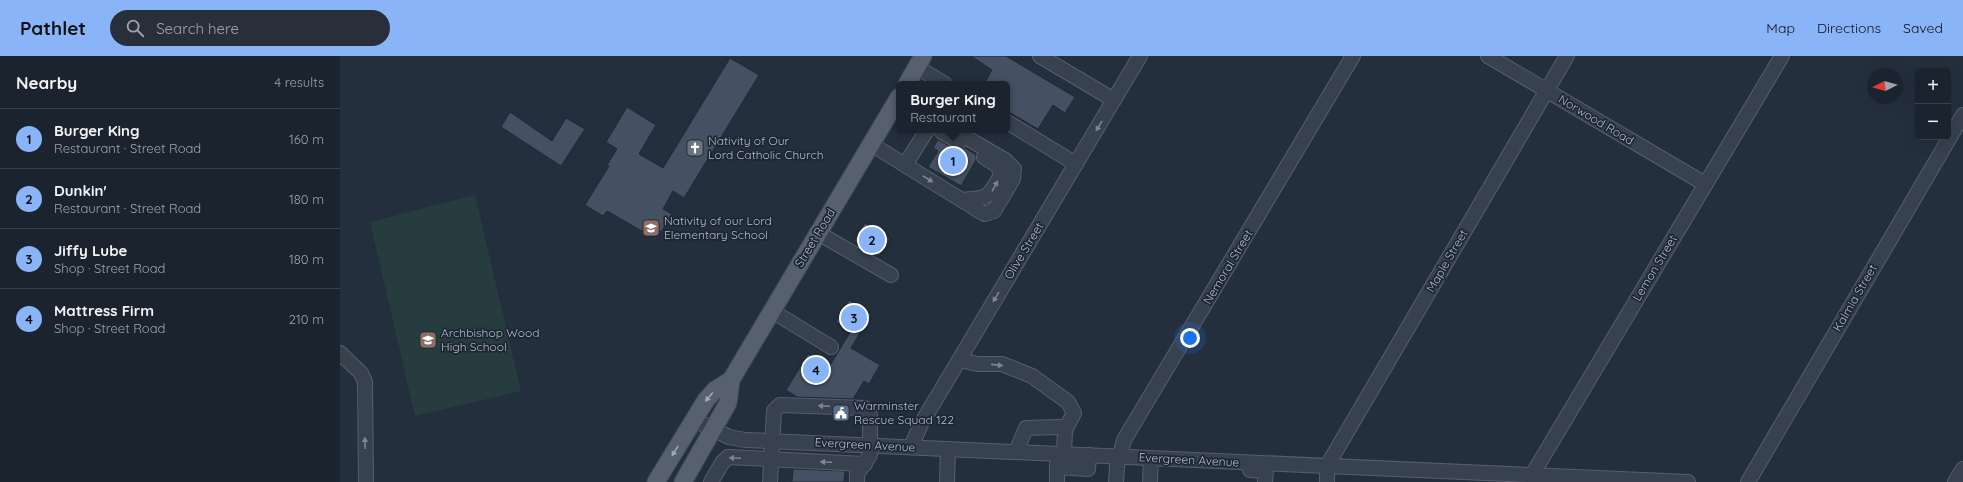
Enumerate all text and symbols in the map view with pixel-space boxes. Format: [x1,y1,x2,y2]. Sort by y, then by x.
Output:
search box [110,10,390,46]
text: Pathlet [20,16,86,40]
icon: search [124,17,146,39]
text: Search here [156,19,239,38]
text: Map [1766,19,1795,37]
text: Directions [1817,19,1881,37]
text: Saved [1903,19,1943,37]
north arrow [1867,68,1903,104]
map controls [1915,68,1951,140]
button: + [1915,68,1951,104]
text: Nearby [16,72,77,93]
text: 4 results [274,74,324,90]
popup [896,81,1010,133]
text: Burger King [910,90,996,109]
street label: Norwood Road [1556,91,1637,148]
button: − [1915,104,1951,140]
text: Restaurant [910,109,976,125]
one-way arrow [1095,120,1102,132]
text: Burger King [54,121,140,140]
text: 1 [26,131,32,147]
text: 160 m [289,131,324,147]
place label: Nativity of Our Lord Catholic Church [708,133,823,162]
church icon: Nativity of Our Lord Catholic Church [685,138,705,158]
text: Restaurant · Street Road [54,140,201,156]
pin: 1 [940,146,966,176]
one-way arrow [923,175,933,183]
one-way arrow [992,180,999,191]
text: Dunkin' [54,181,107,200]
text: 2 [25,191,33,207]
text: 180 m [289,191,324,207]
text: Restaurant · Street Road [54,200,201,216]
street label: Street Road [791,206,838,270]
place label: Nativity of our Lord Elementary School [664,213,772,242]
school or university icon: Nativity of our Lord Elementary School [641,218,661,238]
street label: Olive Street [1001,220,1046,282]
pin: 2 [859,225,885,255]
street label: Nemoral Street [1199,227,1256,307]
street label: Maple Street [1423,227,1471,295]
street label: Lemon Street [1629,232,1680,303]
text: Jiffy Lube [54,241,127,260]
text: 3 [26,251,32,267]
text: 180 m [289,251,324,267]
text: Shop · Street Road [54,260,165,276]
street label: Kalmia Street [1829,262,1880,334]
one-way arrow [993,291,1000,303]
text: Mattress Firm [54,301,154,320]
pin: 3 [841,303,867,333]
text: 4 [25,311,33,327]
text: 210 m [289,311,324,327]
text: Shop · Street Road [54,320,165,336]
place label: Archbishop Wood High School [441,325,539,354]
your location [1180,328,1200,348]
school or university icon: Archbishop Wood High School [418,330,438,350]
pin: 4 [803,355,829,385]
one-way arrow [991,361,1003,368]
one-way arrow [705,391,714,402]
place label: Warminster Rescue Squad 122 [854,398,954,427]
one-way arrow [817,403,830,409]
public building icon: Warminster Rescue Squad 122 [831,403,851,423]
street label: Evergreen Avenue [814,434,916,455]
one-way arrow [362,436,368,449]
one-way arrow [672,445,679,457]
street label: Evergreen Avenue [1138,449,1240,470]
one-way arrow [728,455,741,461]
one-way arrow [820,459,832,466]

